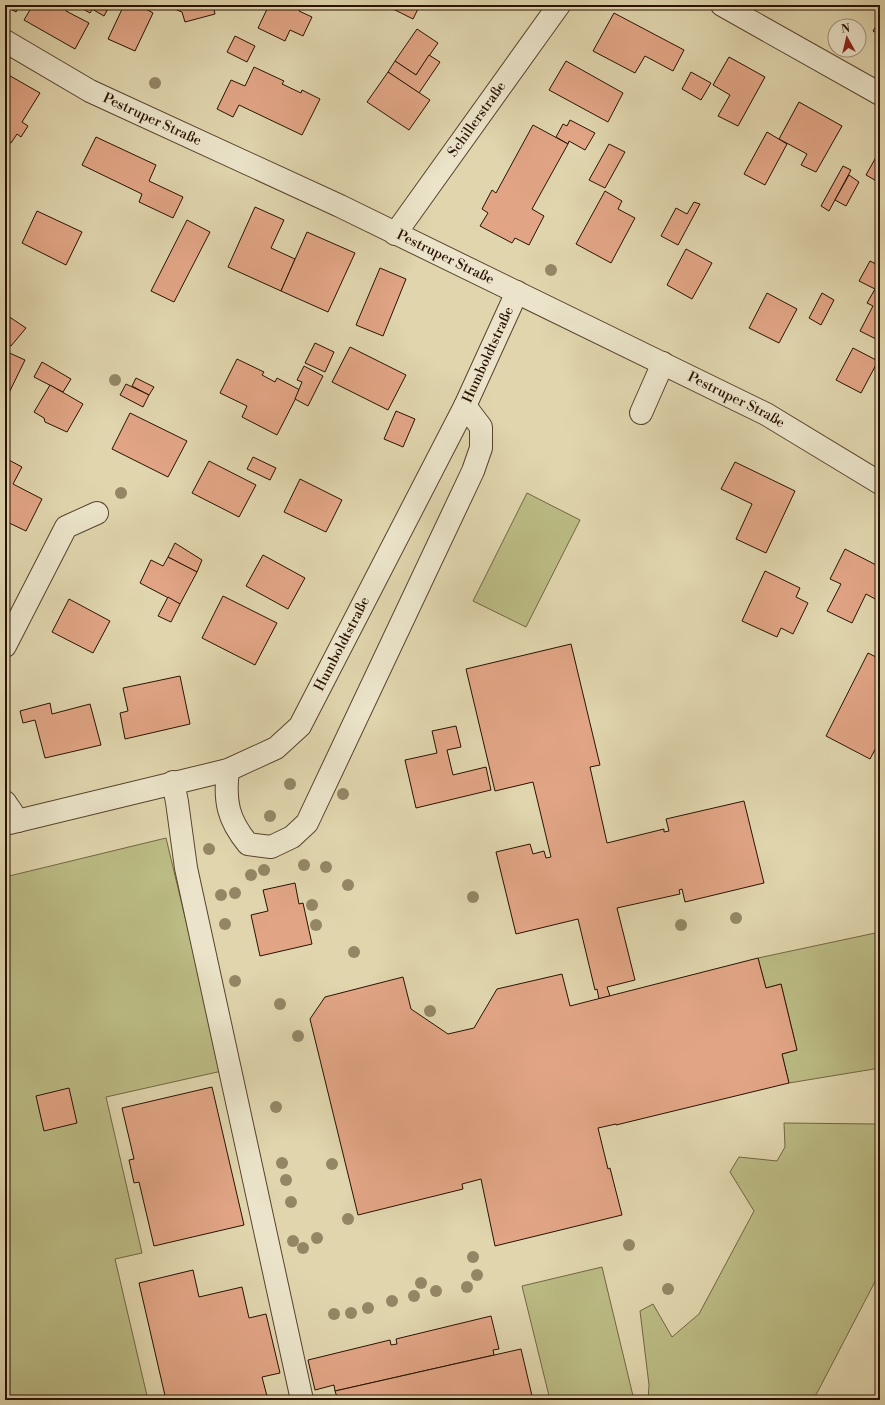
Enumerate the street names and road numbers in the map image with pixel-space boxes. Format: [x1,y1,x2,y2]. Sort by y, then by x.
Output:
street label: Schillerstraße [444,78,510,161]
street label: Pestruper Straße [100,89,204,150]
street label: Pestruper Straße [393,226,497,289]
street label: Humboldtstraße [459,304,518,406]
street label: Pestruper Straße [685,368,788,432]
street label: Humboldtstraße [311,594,374,694]

